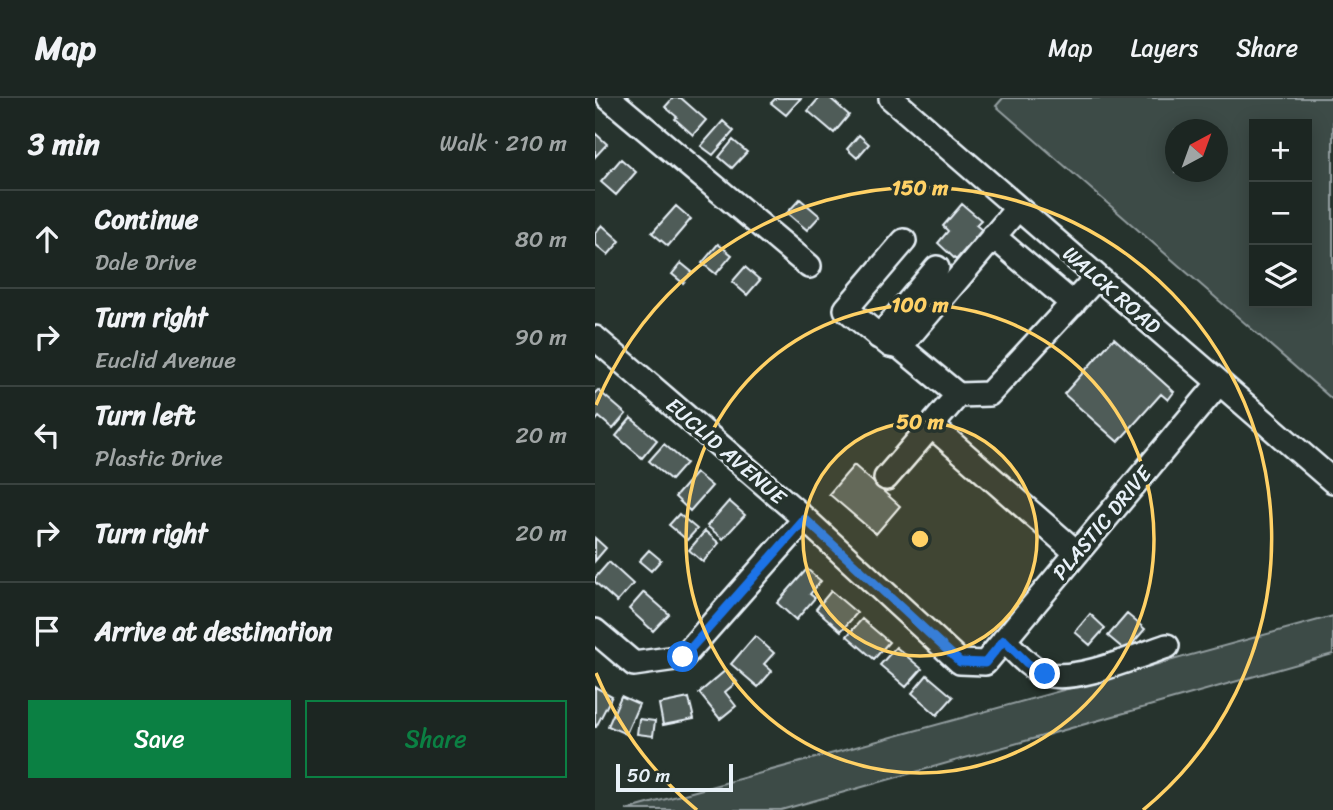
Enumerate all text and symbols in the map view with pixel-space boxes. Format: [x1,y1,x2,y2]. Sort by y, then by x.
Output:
text: Map [35,19,96,77]
text: Map [1048,27,1093,69]
text: Layers [1131,27,1198,69]
text: Share [1236,27,1298,69]
text: 3 min [28,117,100,171]
north arrow [1165,119,1228,182]
map controls [1249,119,1312,308]
button: + [1249,119,1312,182]
text: Walk · 210 m [440,123,567,164]
text: 150 m [892,169,949,207]
button: − [1249,182,1312,245]
text: Continue [95,196,198,242]
text: 80 m [515,219,567,260]
icon: ahead [28,220,66,258]
street label: WALCK ROAD [1054,236,1171,344]
text: Dale Drive [95,242,197,283]
button: layers [1249,245,1312,308]
text: 100 m [891,286,949,324]
text: Turn right [95,294,208,340]
text: 90 m [515,317,567,358]
icon: right [28,318,66,356]
text: Euclid Avenue [95,340,236,381]
street label: EUCLID AVENUE [657,387,796,516]
text: Turn left [95,392,195,438]
text: 50 m [896,403,945,441]
text: 20 m [516,415,567,456]
icon: left [28,416,66,454]
text: Plastic Drive [95,438,223,479]
street label: PLASTIC DRIVE [1042,456,1162,589]
text: Turn right [95,510,208,556]
text: 20 m [516,513,567,554]
icon: right [28,514,66,552]
centre of rings [908,527,932,551]
text: Arrive at destination [95,608,332,654]
icon: arrive [28,612,66,650]
route start [667,641,698,672]
route end [1029,658,1060,689]
button: Save [28,700,291,778]
button: Share [305,700,567,778]
text: 50 m [627,759,670,792]
scale bar [616,761,733,793]

